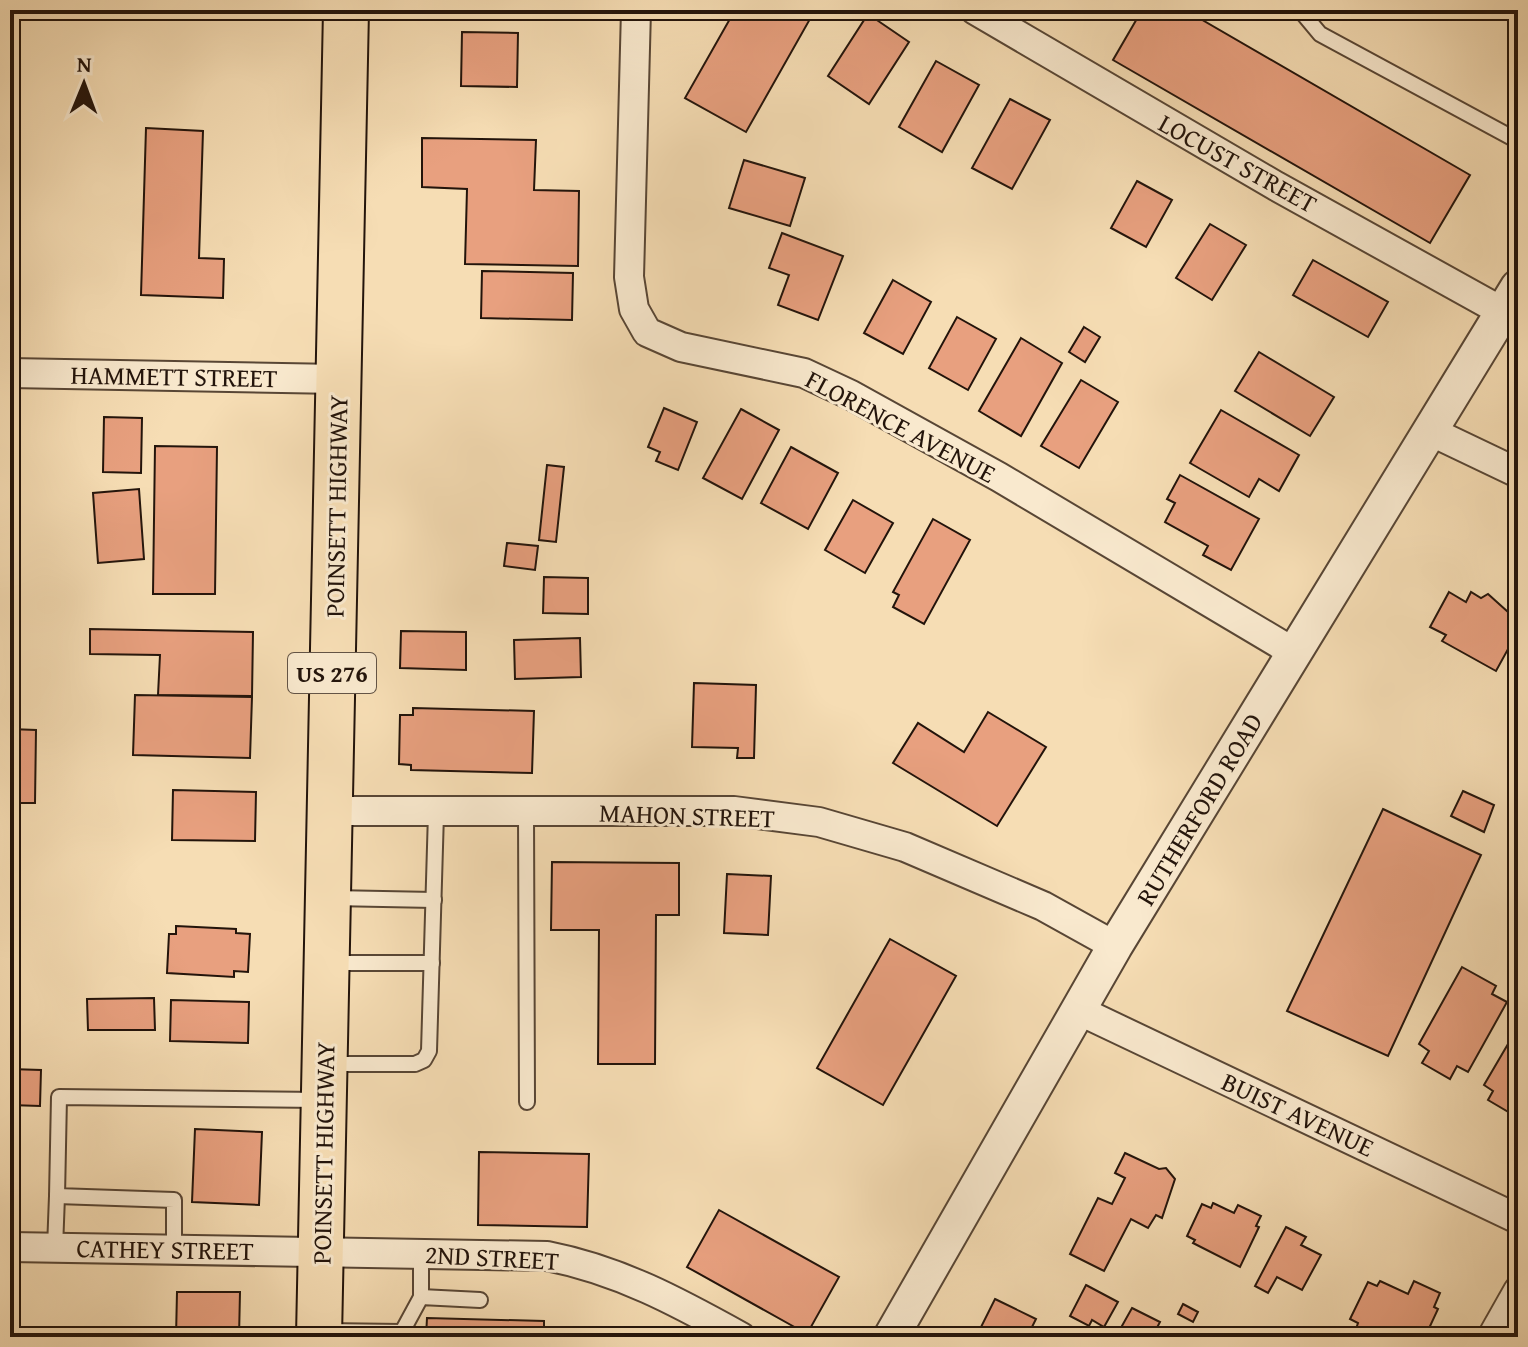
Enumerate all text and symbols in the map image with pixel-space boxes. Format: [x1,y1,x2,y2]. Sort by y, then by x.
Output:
north arrow [44,44,124,124]
text: N [77,48,92,80]
street label: LOCUST STREET [1152,103,1325,223]
street label: HAMMETT STREET [70,355,278,397]
street label: FLORENCE AVENUE [799,359,1003,493]
street label: POINSETT HIGHWAY [315,394,357,618]
road number: US 276 [288,653,376,693]
street label: RUTHERFORD ROAD [1126,705,1272,913]
street label: MAHON STREET [598,792,776,838]
street label: POINSETT HIGHWAY [302,1041,344,1265]
street label: BUIST AVENUE [1215,1062,1381,1166]
street label: CATHEY STREET [76,1228,254,1270]
street label: 2ND STREET [424,1234,560,1280]

